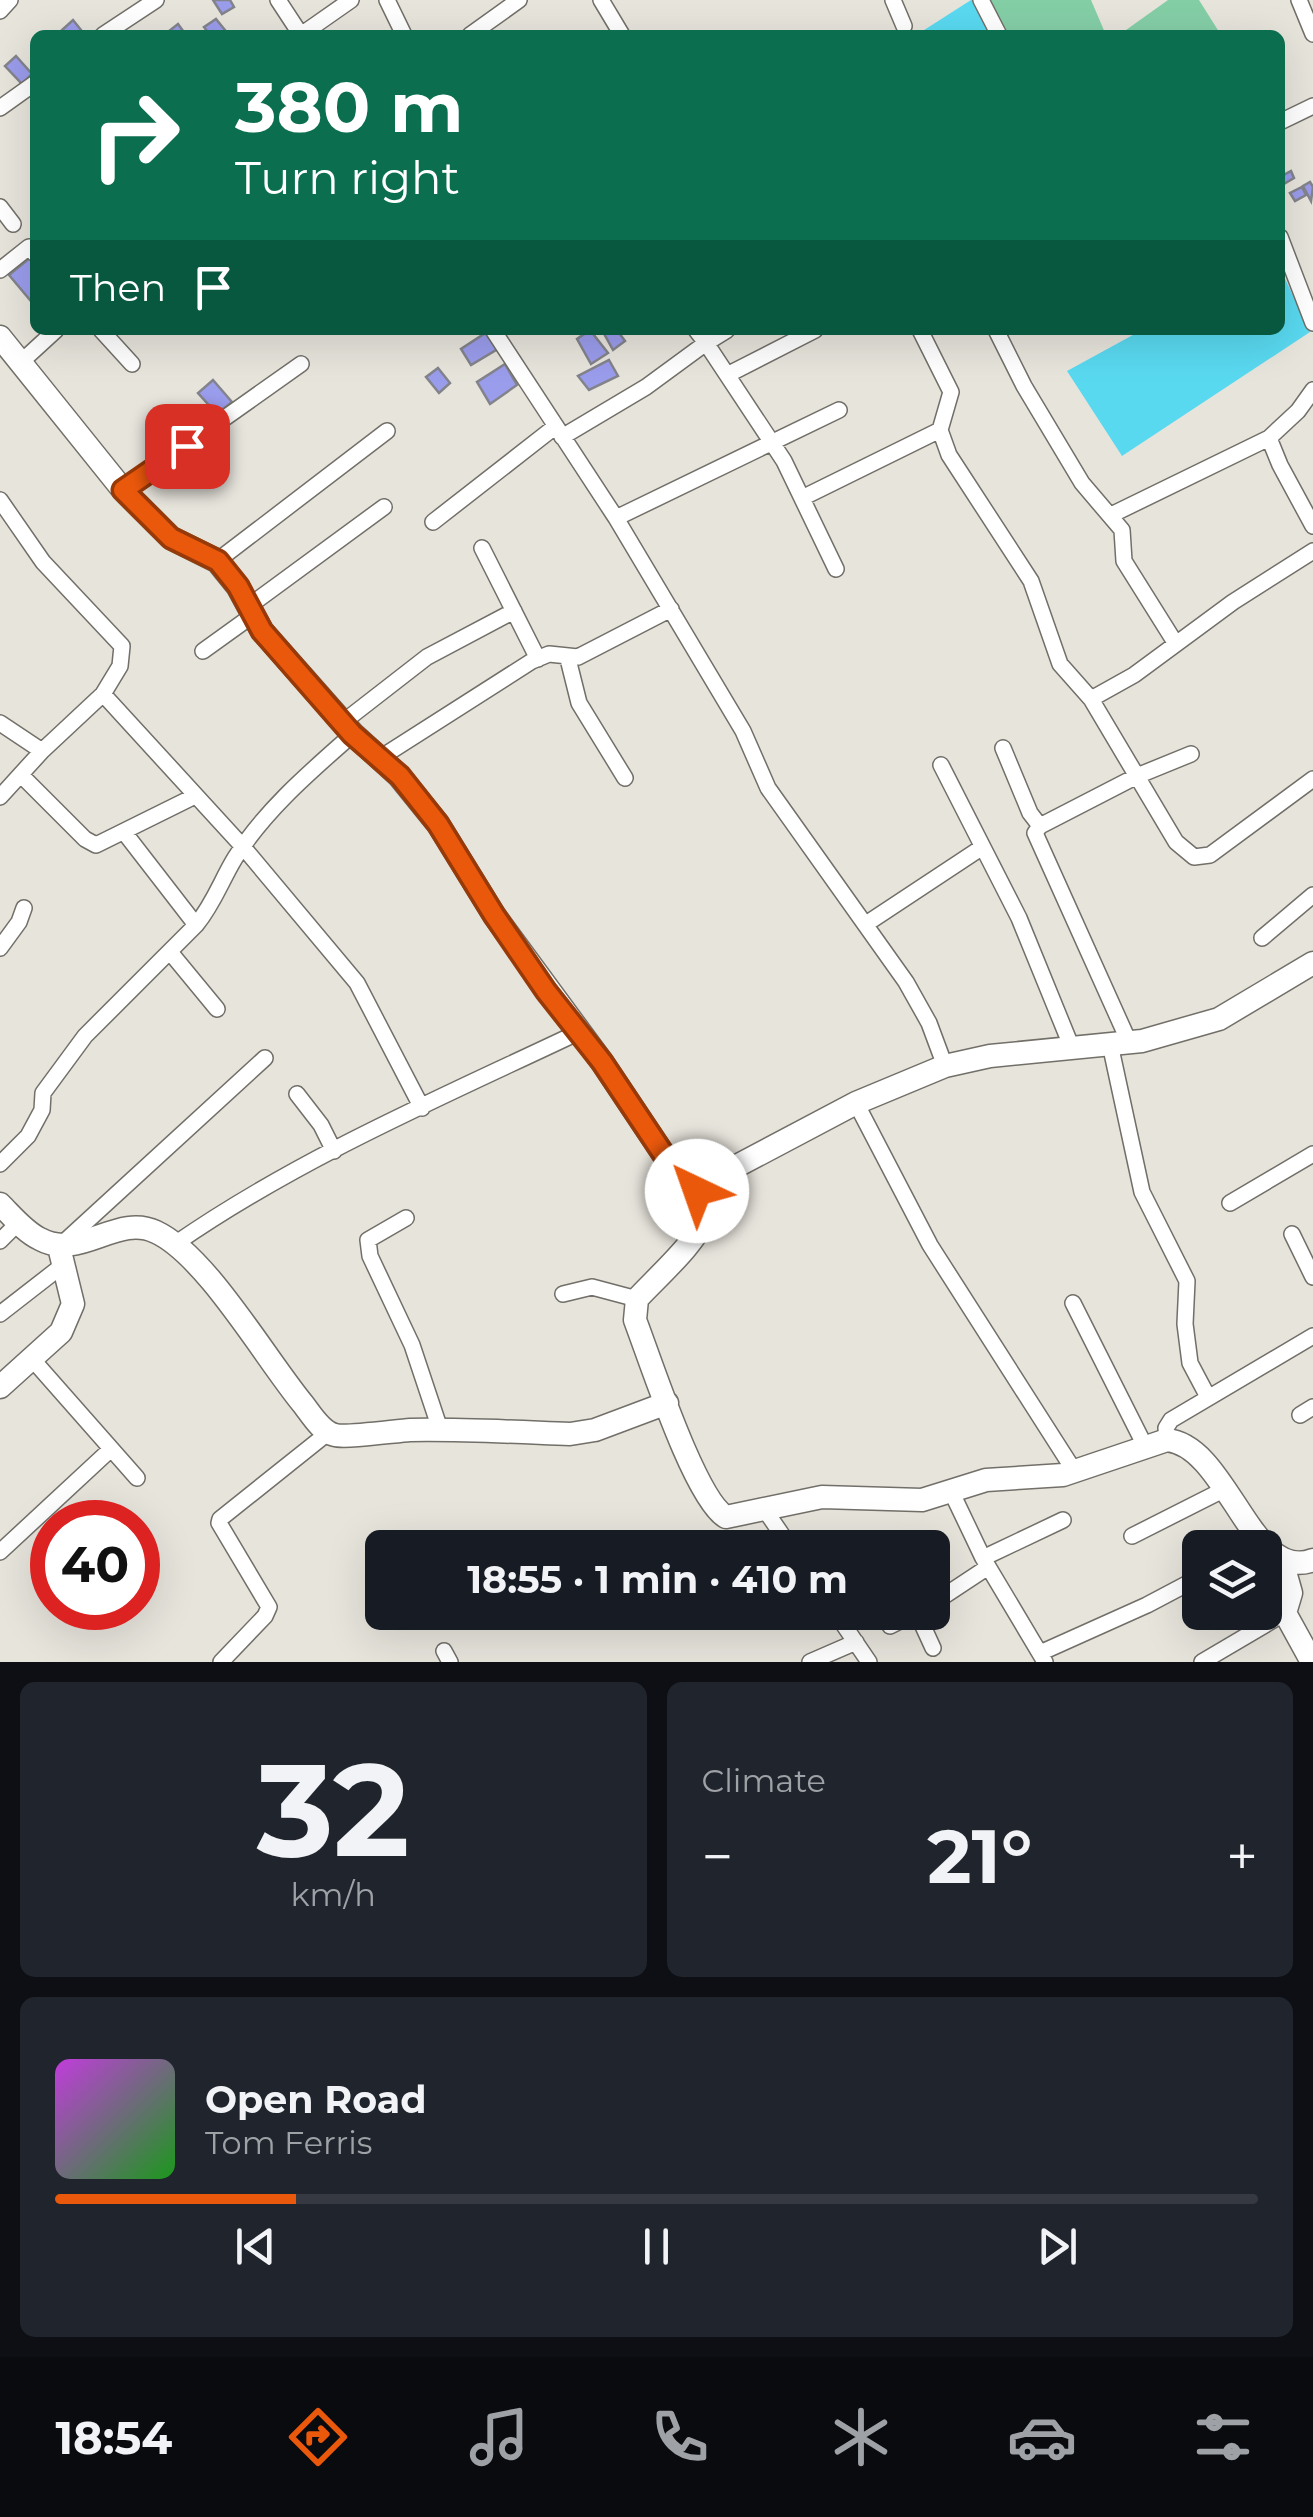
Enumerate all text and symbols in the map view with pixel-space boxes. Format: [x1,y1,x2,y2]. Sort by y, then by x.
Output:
text: 380 m [235,64,463,150]
icon: right [70,70,200,200]
text: Turn right [235,150,460,205]
icon: arrive [186,260,241,315]
text: Then [70,264,166,311]
pin [145,404,230,489]
icon: arrive [160,419,215,474]
position arrow [645,1139,749,1243]
speed limit sign: 40 [30,1500,160,1630]
map controls [1182,1530,1282,1630]
button: layers [1182,1530,1282,1630]
text: 18:55 · 1 min · 410 m [467,1556,848,1603]
text: 32 [257,1730,410,1889]
text: Climate [702,1761,826,1800]
text: 21° [927,1810,1032,1902]
text: − [702,1823,733,1890]
text: + [1226,1823,1258,1890]
text: km/h [291,1875,376,1914]
text: Open Road [205,2076,427,2123]
text: Tom Ferris [205,2123,372,2162]
icon: previous [228,2219,283,2274]
icon: pause [629,2219,684,2274]
icon: next [1030,2219,1085,2274]
icon: directions [283,2402,353,2472]
icon: music [464,2402,534,2472]
icon: phone [645,2402,715,2472]
icon: climate [826,2402,896,2472]
icon: car [1007,2402,1077,2472]
icon: filters [1188,2402,1258,2472]
text: 18:54 [55,2410,172,2465]

